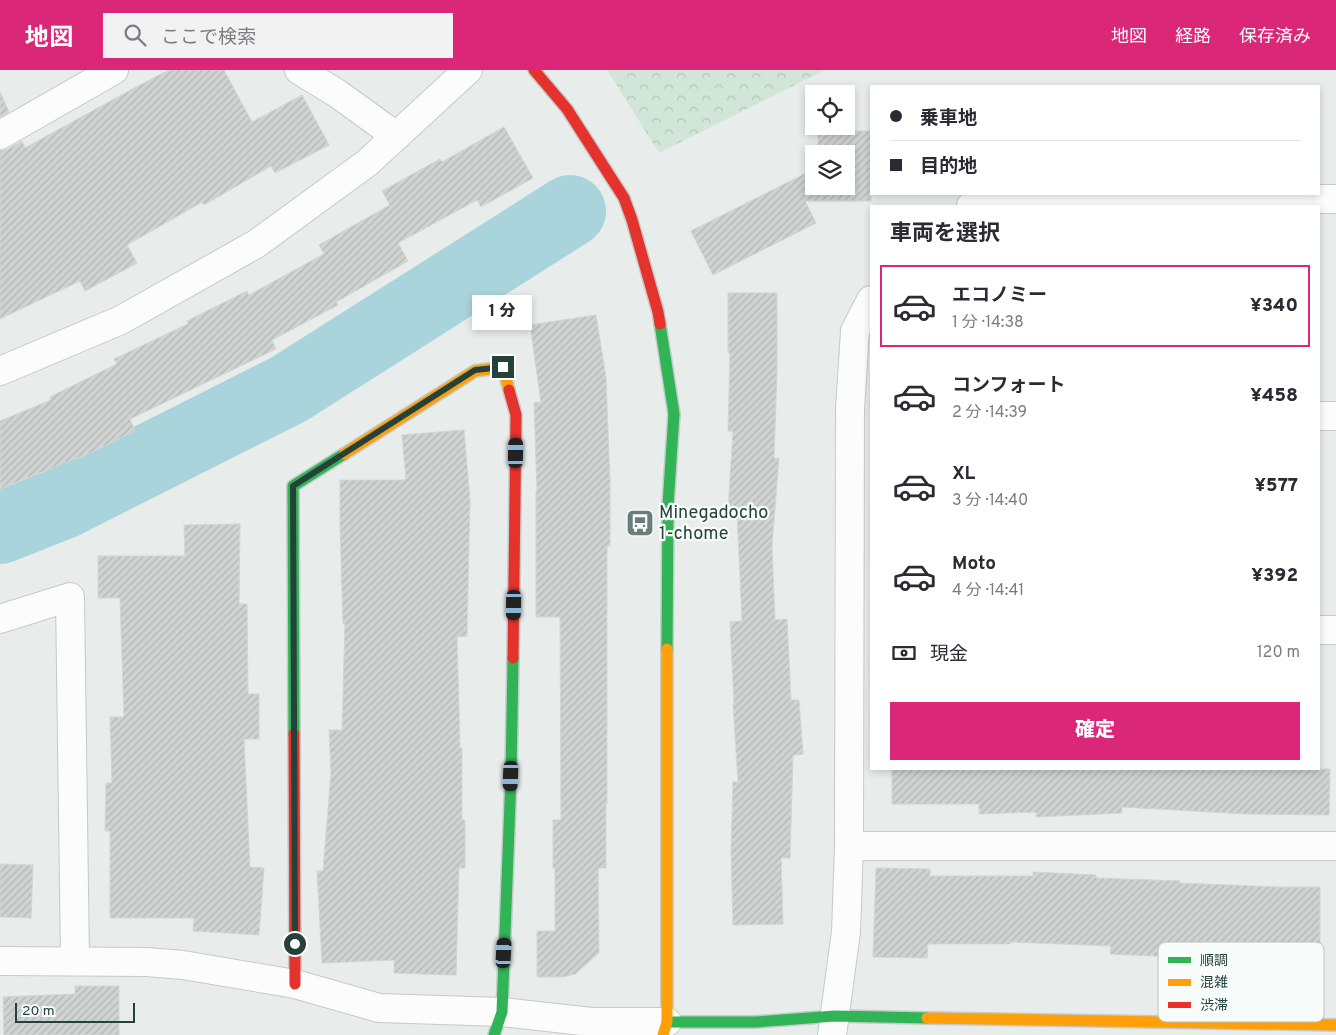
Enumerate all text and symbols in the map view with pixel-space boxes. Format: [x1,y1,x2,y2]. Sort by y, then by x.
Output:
search box [103,13,453,58]
icon: search [121,21,149,49]
text: 地図 [25,24,73,54]
text: ここで検索 [161,26,256,50]
text: 地図 [1111,26,1147,49]
text: 経路 [1175,26,1211,49]
text: 保存済み [1239,26,1311,49]
map controls [805,85,855,195]
button: locate [805,85,855,135]
text: 乗車地 [920,107,977,131]
button: layers [805,145,855,195]
text: 目的地 [920,155,977,179]
text: 車両を選択 [890,221,1000,248]
icon: car [892,284,937,329]
text: エコノミー [952,284,1047,308]
callout: 1 分 [473,294,533,330]
text: ¥340 [1250,294,1298,318]
text: 1 分 [489,302,515,322]
text: 1 分 · 14:38 [952,313,1024,333]
route end [492,356,514,378]
icon: car [892,374,937,419]
text: コンフォート [952,374,1065,398]
text: ¥458 [1250,384,1298,408]
text: 2 分 · 14:39 [952,403,1027,423]
car [508,438,523,468]
text: XL [952,462,975,486]
icon: car [892,464,937,509]
text: ¥577 [1254,474,1298,498]
text: 3 分 · 14:40 [952,491,1028,511]
place label: Minegadocho 1-chome [659,502,768,546]
bus stop icon: Minegadocho 1-chome [625,508,655,538]
text: Moto [952,552,996,576]
icon: car [892,554,937,599]
text: ¥392 [1251,564,1298,588]
text: 4 分 · 14:41 [952,581,1024,601]
car [506,590,521,620]
icon: cash [890,639,918,667]
text: 現金 [930,643,968,667]
text: 120 m [1257,643,1300,663]
button: 確定 [890,702,1300,760]
car [502,761,519,791]
route start [284,933,306,955]
car [495,938,512,968]
legend [1158,942,1324,1022]
text: 順調 [1200,953,1228,970]
text: 混雑 [1200,974,1228,992]
text: 渋滞 [1200,998,1228,1015]
scale bar [15,1000,135,1023]
text: 20 m [22,1003,55,1020]

